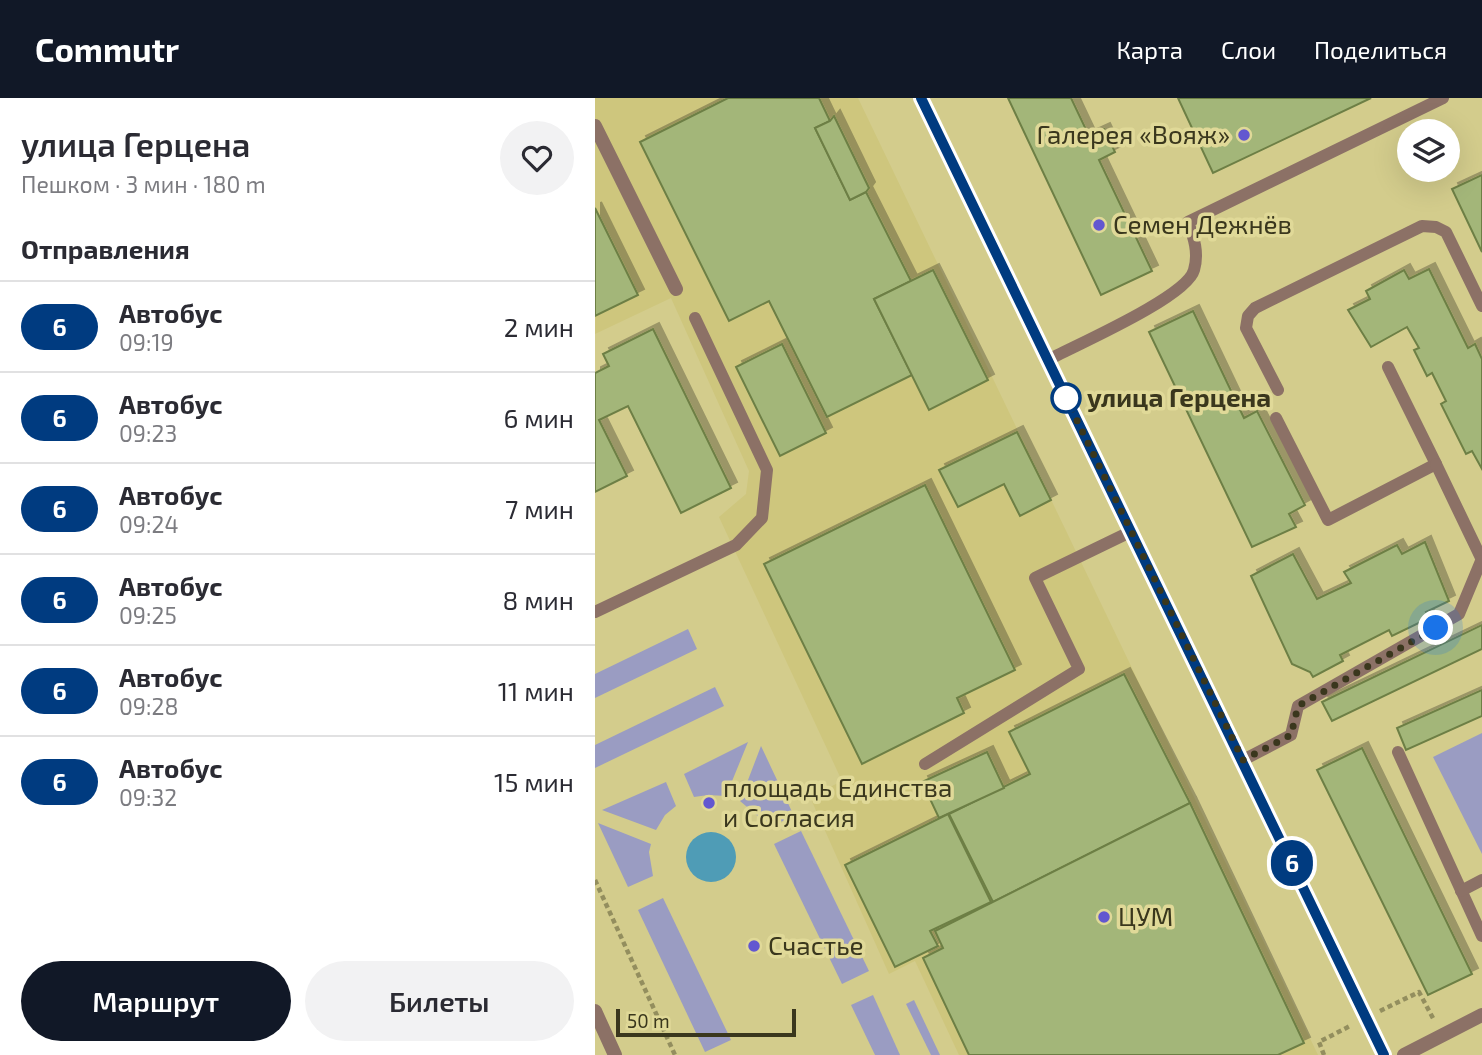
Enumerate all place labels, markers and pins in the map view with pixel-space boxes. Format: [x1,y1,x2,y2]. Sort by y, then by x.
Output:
place label: Галерея «Вояж» [1037,118,1230,149]
marker: Галерея «Вояж» [1236,127,1252,143]
place label: Семен Дежнёв [1113,208,1292,239]
marker: Семен Дежнёв [1091,217,1107,233]
place label: улица Герцена [1087,381,1271,412]
marker: улица Герцена [1051,383,1081,413]
place label: площадь Единства и Согласия [723,771,952,832]
marker: площадь Единства и Согласия [701,795,717,811]
place label: ЦУМ [1118,900,1173,931]
marker: ЦУМ [1096,909,1112,925]
place label: Счастье [768,929,864,960]
marker: Счастье [746,938,762,954]

